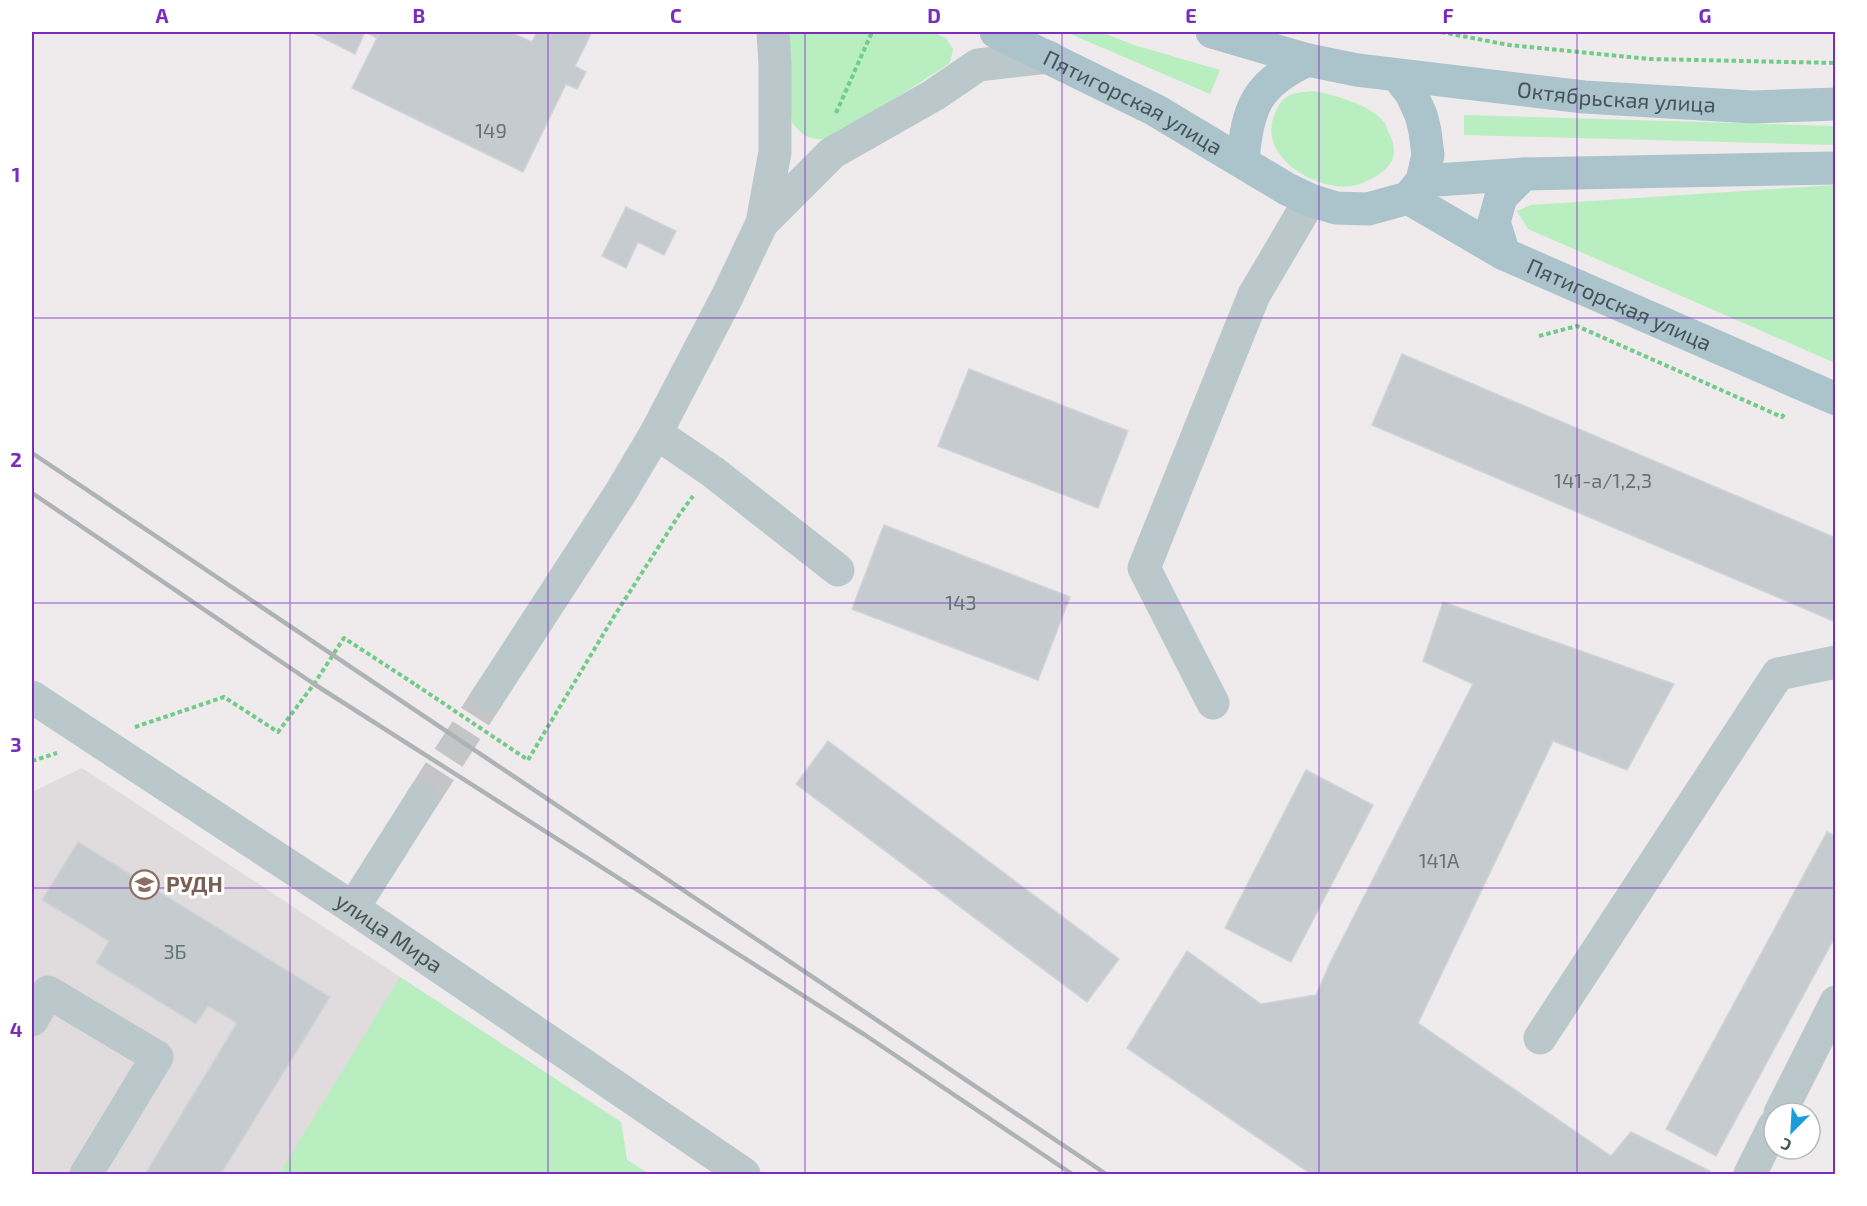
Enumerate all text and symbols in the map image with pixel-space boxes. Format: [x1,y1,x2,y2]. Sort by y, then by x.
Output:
text: A [155,3,169,27]
text: B [413,3,425,27]
text: C [670,3,682,27]
text: D [927,3,941,27]
text: E [1185,3,1197,27]
text: F [1442,3,1454,27]
text: G [1699,3,1711,27]
street label: Пятигорская улица [1040,43,1228,159]
street label: Октябрьская улица [1516,75,1717,117]
house number: 149 [475,118,507,142]
text: 1 [12,162,20,186]
street label: Пятигорская улица [1523,252,1716,355]
text: 2 [10,447,22,471]
house number: 141-а/1,2,3 [1554,468,1652,492]
house number: 143 [945,590,977,614]
text: 3 [10,732,22,756]
house number: 141А [1419,848,1460,872]
school or university icon: РУДН [129,868,161,900]
place label: РУДН [166,870,223,896]
street label: улица Мира [331,886,448,977]
house number: 3Б [163,939,187,963]
text: 4 [10,1017,23,1041]
north arrow [1762,1101,1822,1161]
text: С [1778,1135,1794,1156]

